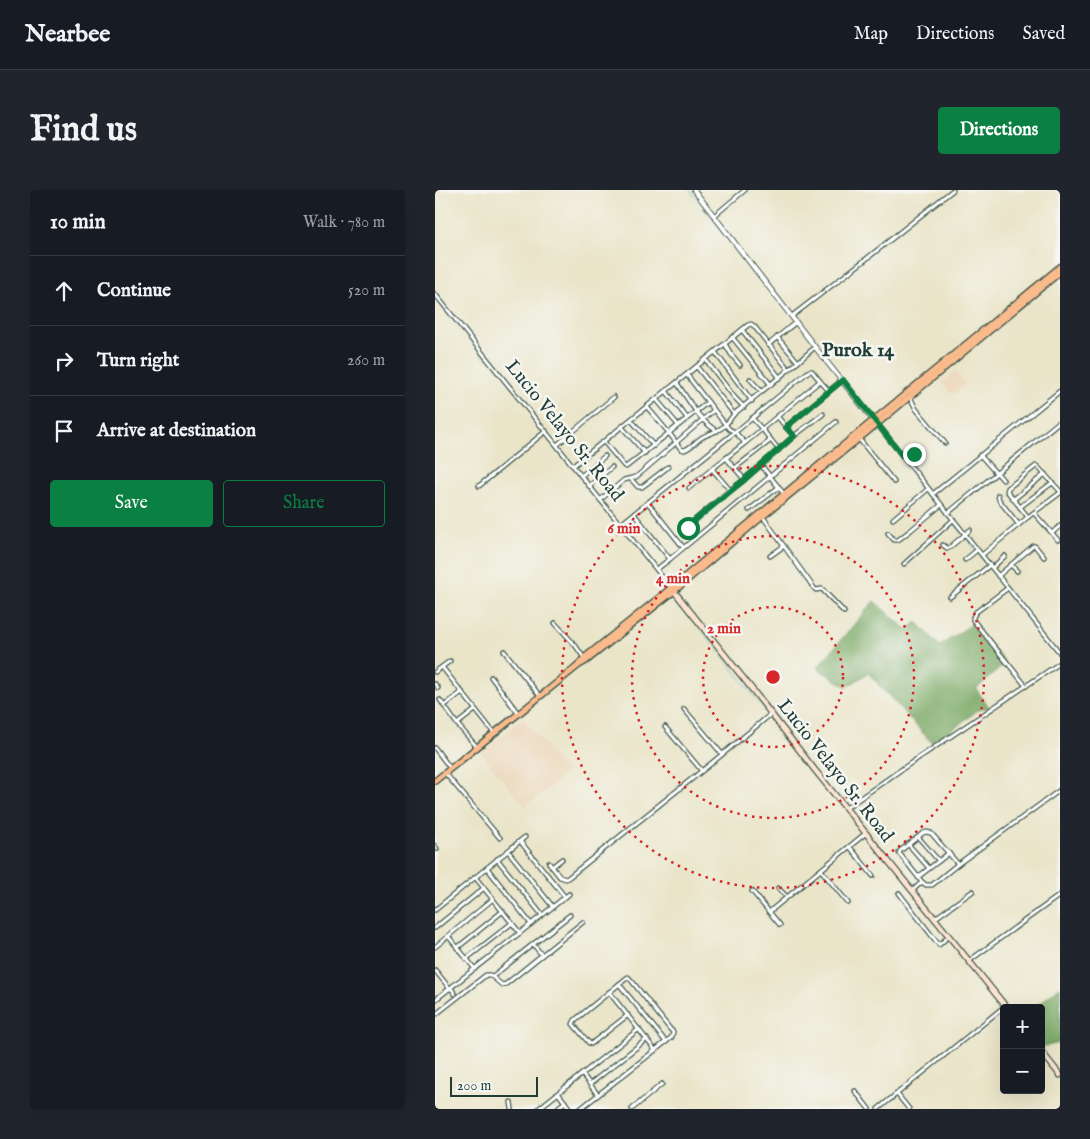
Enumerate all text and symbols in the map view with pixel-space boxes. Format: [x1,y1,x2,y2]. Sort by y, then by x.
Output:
text: Nearbee [25,19,110,50]
text: Map [854,23,888,46]
text: Directions [916,23,994,46]
text: Saved [1022,23,1065,46]
button: Directions [938,107,1060,154]
text: Find us [30,108,137,153]
text: 10 min [50,209,106,236]
text: Walk · 780 m [303,213,385,233]
icon: ahead [50,277,78,305]
text: Continue [97,279,171,303]
text: 520 m [348,281,385,301]
district label: Purok 14 [822,338,895,363]
icon: right [50,347,78,375]
text: Turn right [97,349,179,373]
text: 260 m [347,351,385,371]
street label: Lucio Velayo Sr. Road [500,355,629,507]
icon: arrive [50,417,78,445]
text: Arrive at destination [97,419,256,443]
route end [903,443,926,466]
button: Save [50,480,213,527]
button: Share [223,480,385,527]
route start [677,517,700,540]
text: 6 min [607,519,641,538]
text: 4 min [656,569,690,588]
text: 2 min [707,619,741,638]
centre of rings [764,668,782,686]
street label: Lucio Velayo Sr. Road [772,695,899,848]
map controls [1000,1004,1045,1094]
button: + [1000,1004,1045,1049]
button: − [1000,1049,1045,1094]
scale bar [450,1074,537,1097]
text: 200 m [457,1077,491,1095]

